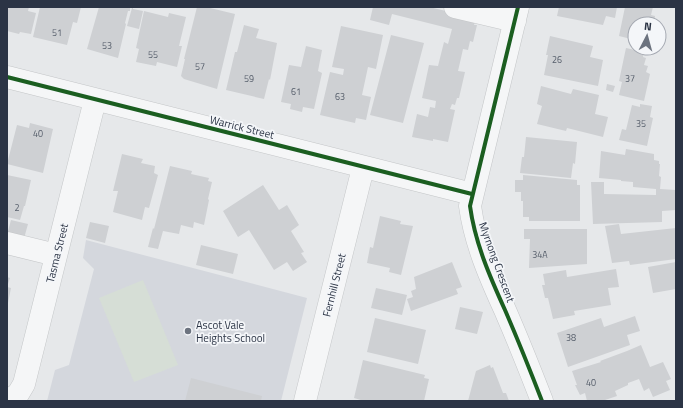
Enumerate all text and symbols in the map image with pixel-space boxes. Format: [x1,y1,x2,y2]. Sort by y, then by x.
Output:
north arrow [627,16,667,56]
text: N [643,18,653,34]
house number: 51 [52,26,62,39]
house number: 53 [102,39,112,52]
house number: 55 [148,48,158,61]
house number: 26 [552,53,562,66]
house number: 57 [195,60,205,73]
house number: 59 [244,72,254,85]
house number: 37 [625,72,635,85]
house number: 61 [291,85,301,98]
house number: 63 [335,90,345,103]
street label: Warrick Street [208,111,276,143]
house number: 35 [636,117,646,130]
house number: 40 [33,127,43,140]
house number: 2 [14,201,20,214]
street label: Myrnong Crescent [475,220,519,305]
street label: Tasma Street [42,221,72,284]
house number: 34A [532,248,548,261]
street label: Fernhill Street [318,251,350,318]
place label: Ascot Vale Heights School [196,317,265,346]
marker: Ascot Vale Heights School [183,326,193,336]
house number: 38 [566,331,576,344]
house number: 40 [586,376,596,389]

